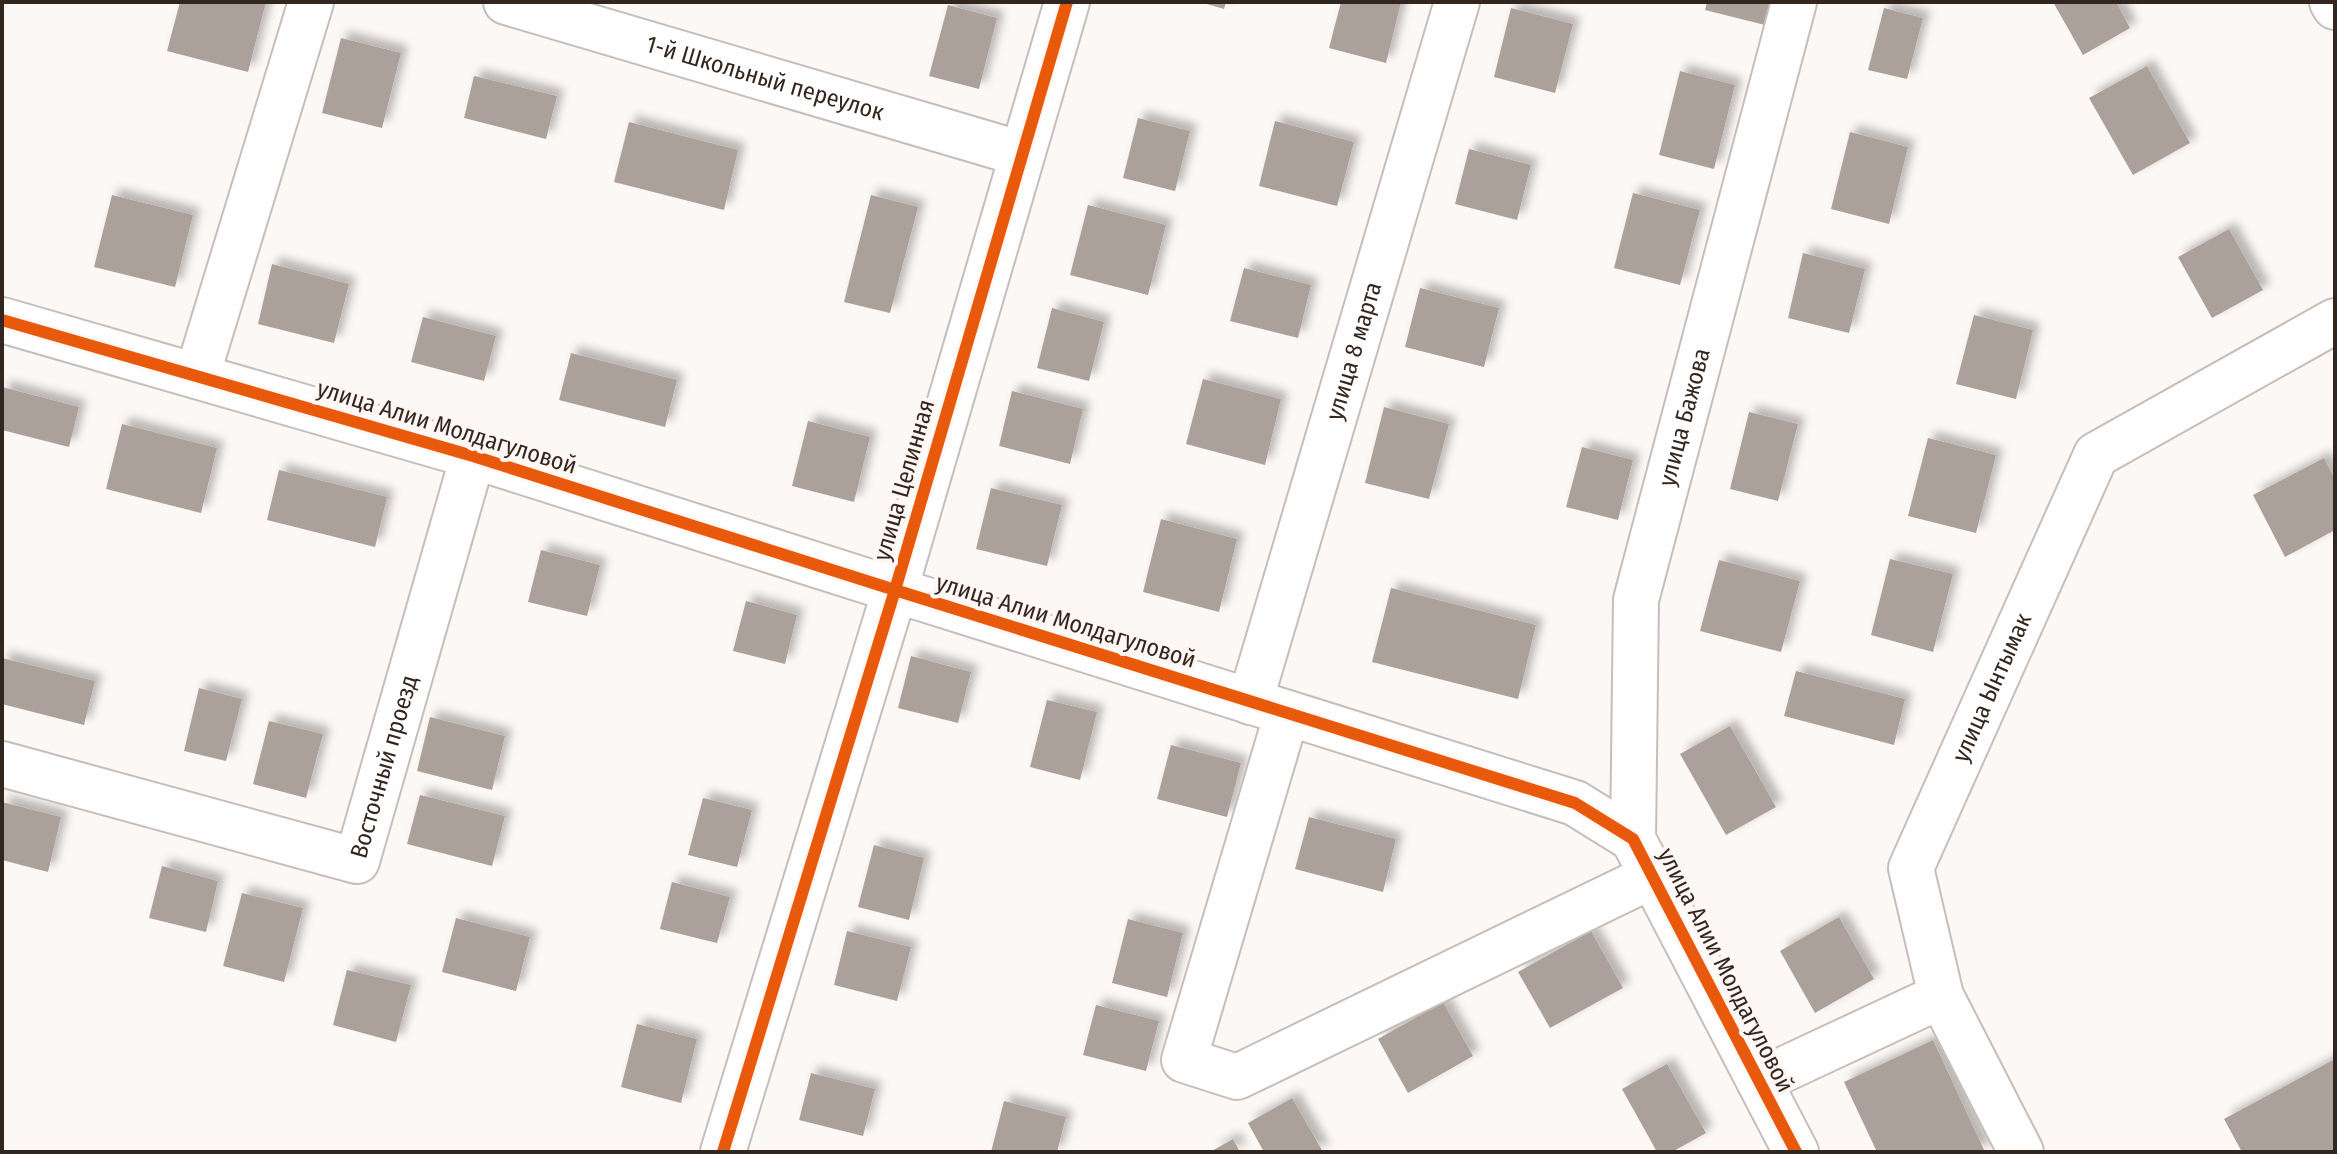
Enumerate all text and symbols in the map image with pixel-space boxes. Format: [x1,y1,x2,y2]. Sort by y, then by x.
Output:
street label: 1-й Школьный переулок [643,30,888,127]
street label: улица 8 марта [1320,279,1387,423]
street label: улица Бажова [1653,345,1716,489]
street label: улица Алии Молдагуловой [314,374,580,480]
street label: улица Целинная [868,396,940,564]
street label: улица Алии Молдагуловой [933,568,1199,674]
street label: улица Ынтымак [1946,608,2038,766]
street label: Восточный проезд [345,672,423,861]
street label: улица Алии Молдагуловой [1652,843,1800,1097]

